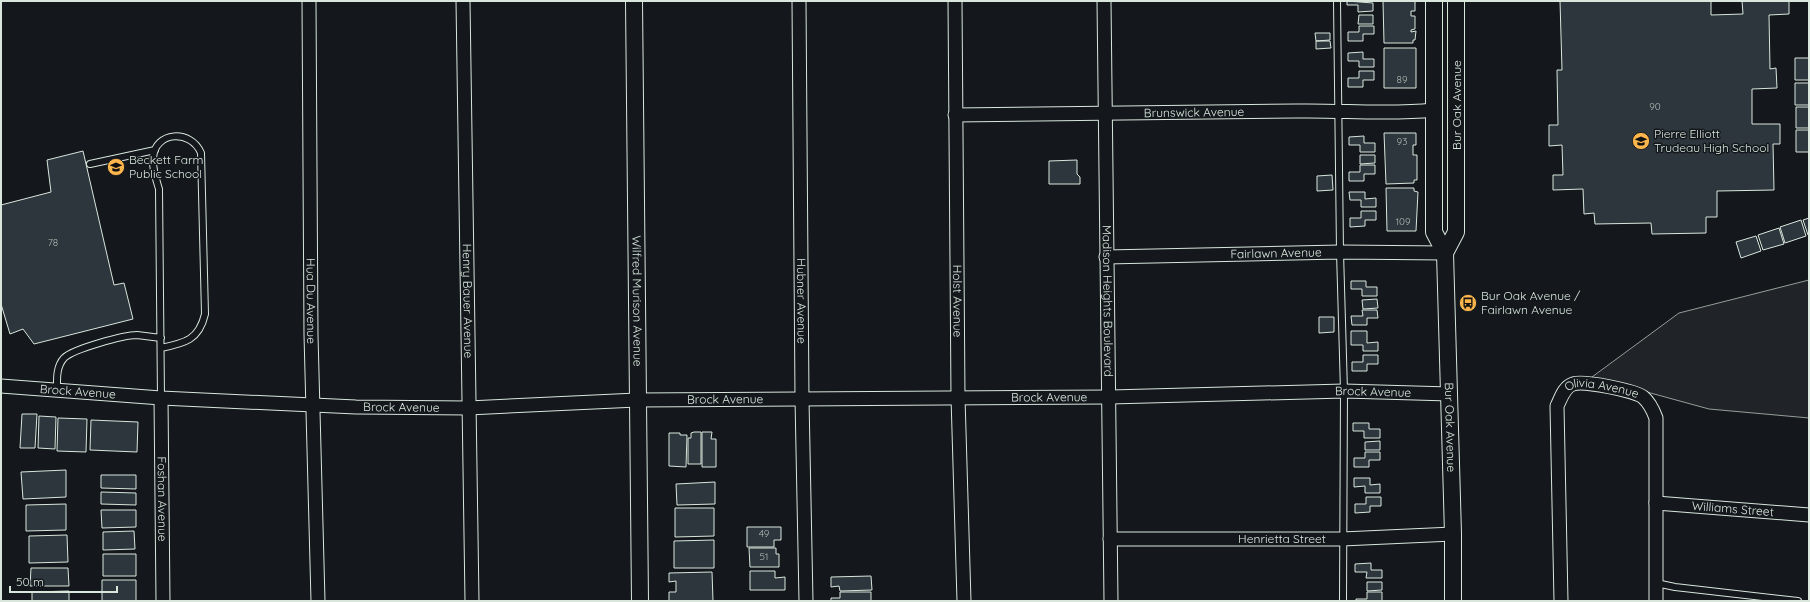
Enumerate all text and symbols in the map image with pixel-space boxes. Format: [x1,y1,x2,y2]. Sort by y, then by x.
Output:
street label: Bur Oak Avenue [1449,60,1464,150]
house number: 89 [1397,73,1408,86]
house number: 90 [1649,100,1661,113]
street label: Brunswick Avenue [1144,104,1245,120]
place label: Pierre Elliott Trudeau High School [1654,126,1769,155]
school or university icon: Pierre Elliott Trudeau High School [1631,131,1651,151]
house number: 93 [1397,135,1407,148]
place label: Beckett Farm Public School [129,152,204,181]
school or university icon: Beckett Farm Public School [106,157,126,177]
house number: 109 [1395,215,1411,228]
street label: Madison Heights Boulevard [1100,225,1116,377]
street label: Wilfred Murison Avenue [629,235,646,367]
house number: 78 [48,236,58,249]
street label: Henry Bauer Avenue [460,244,476,359]
street label: Fairlawn Avenue [1230,244,1322,261]
street label: Hua Du Avenue [304,258,319,344]
street label: Hubner Avenue [794,258,810,344]
street label: Holst Avenue [950,265,966,338]
place label: Bur Oak Avenue / Fairlawn Avenue [1481,288,1581,317]
bus stop icon: Bur Oak Avenue / Fairlawn Avenue [1458,293,1478,313]
street label: Olivia Avenue [1561,375,1641,401]
street label: Brock Avenue [39,381,117,402]
street label: Bur Oak Avenue [1442,382,1459,473]
street label: Brock Avenue [1335,383,1412,400]
street label: Brock Avenue [1011,389,1088,405]
street label: Brock Avenue [687,391,764,407]
street label: Brock Avenue [363,399,440,415]
street label: Foshan Avenue [155,456,170,542]
street label: Williams Street [1691,498,1774,519]
house number: 49 [759,527,770,540]
street label: Henrietta Street [1238,531,1326,546]
house number: 51 [759,550,769,563]
scale bar [10,568,117,594]
text: 50 m [16,574,44,589]

